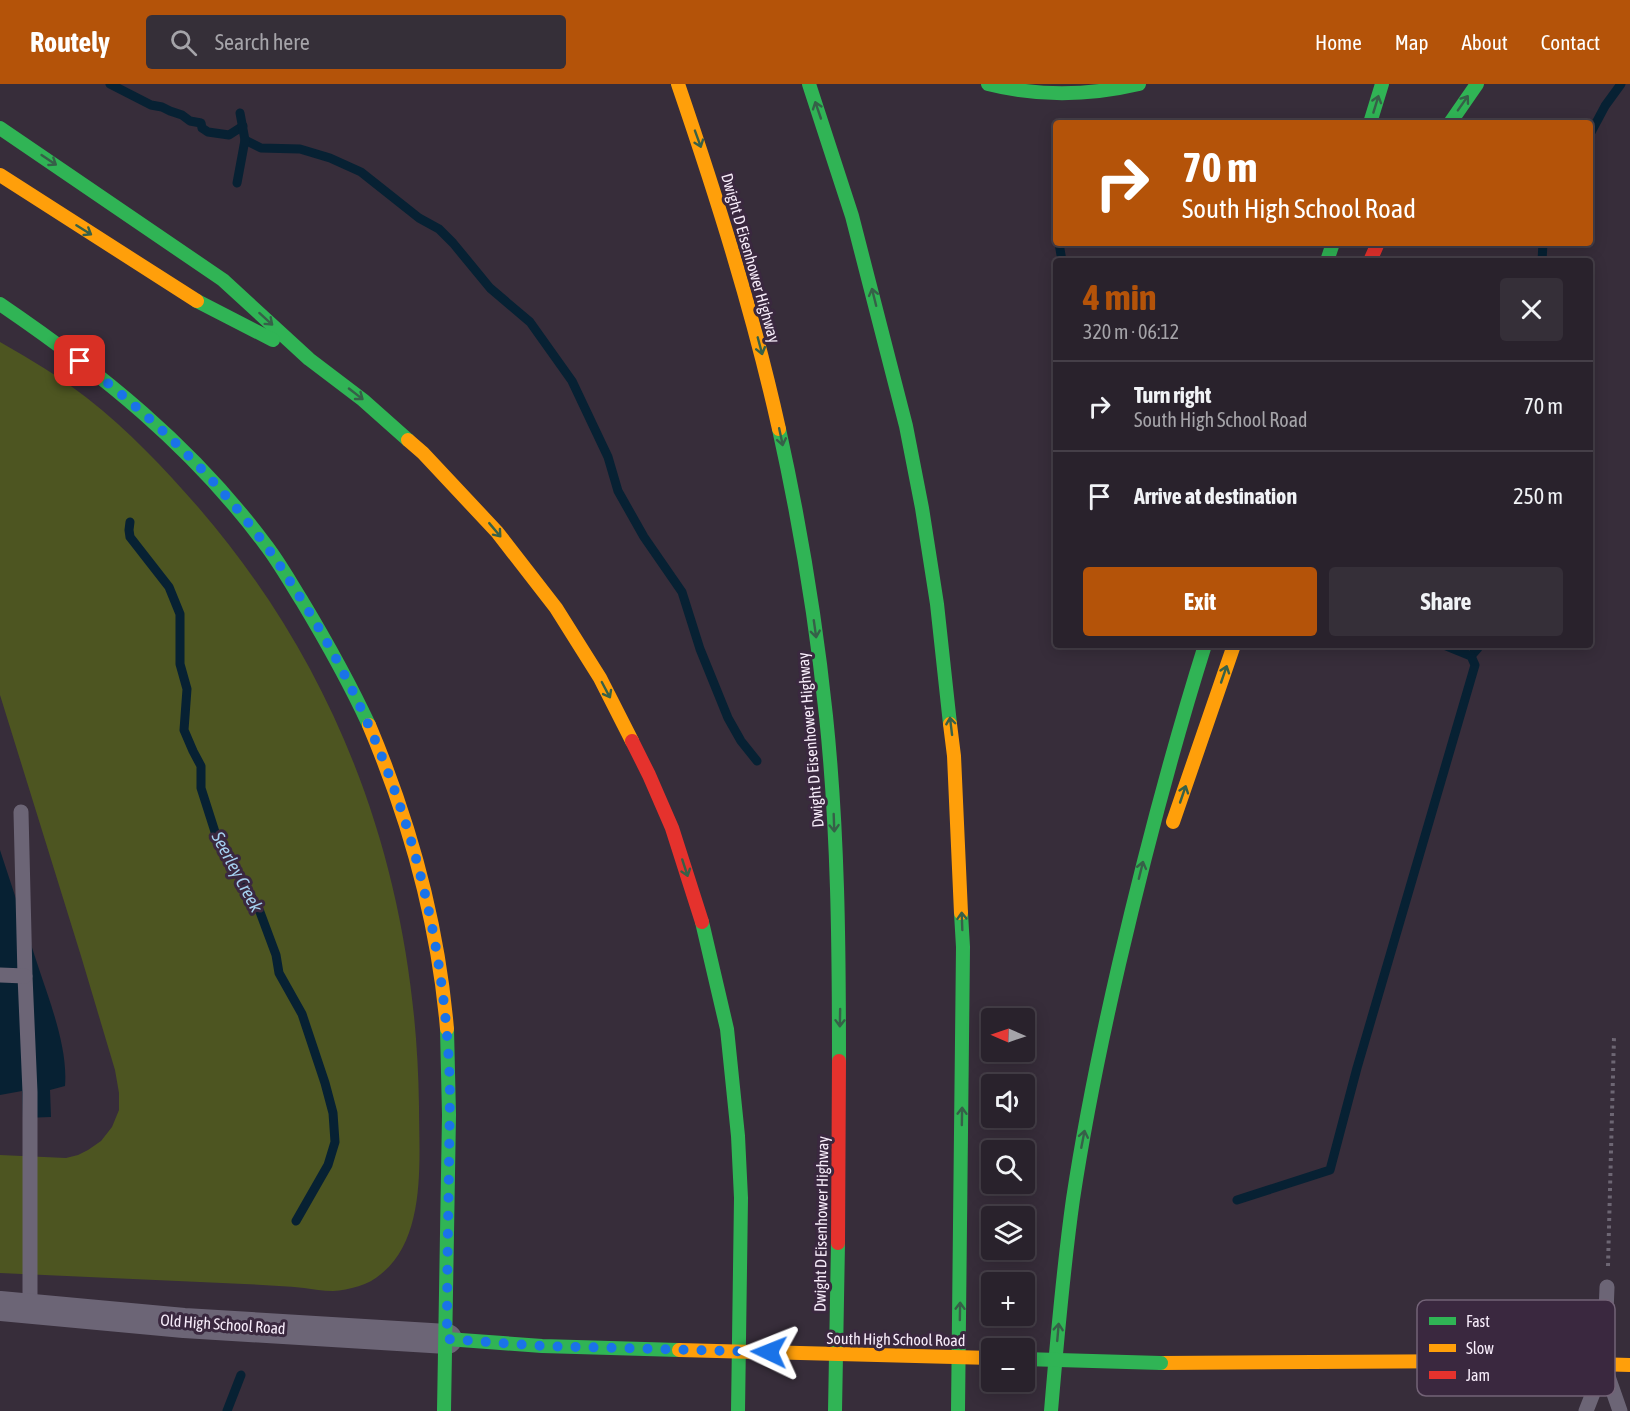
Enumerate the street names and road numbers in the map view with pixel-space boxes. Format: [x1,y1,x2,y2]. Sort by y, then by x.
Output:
street label: Dwight D Eisenhower Highway [717,171,784,346]
street label: Dwight D Eisenhower Highway [793,651,828,828]
street label: Dwight D Eisenhower Highway [810,1136,833,1312]
street label: Old High School Road [160,1311,286,1338]
street label: South High School Road [826,1329,966,1350]

